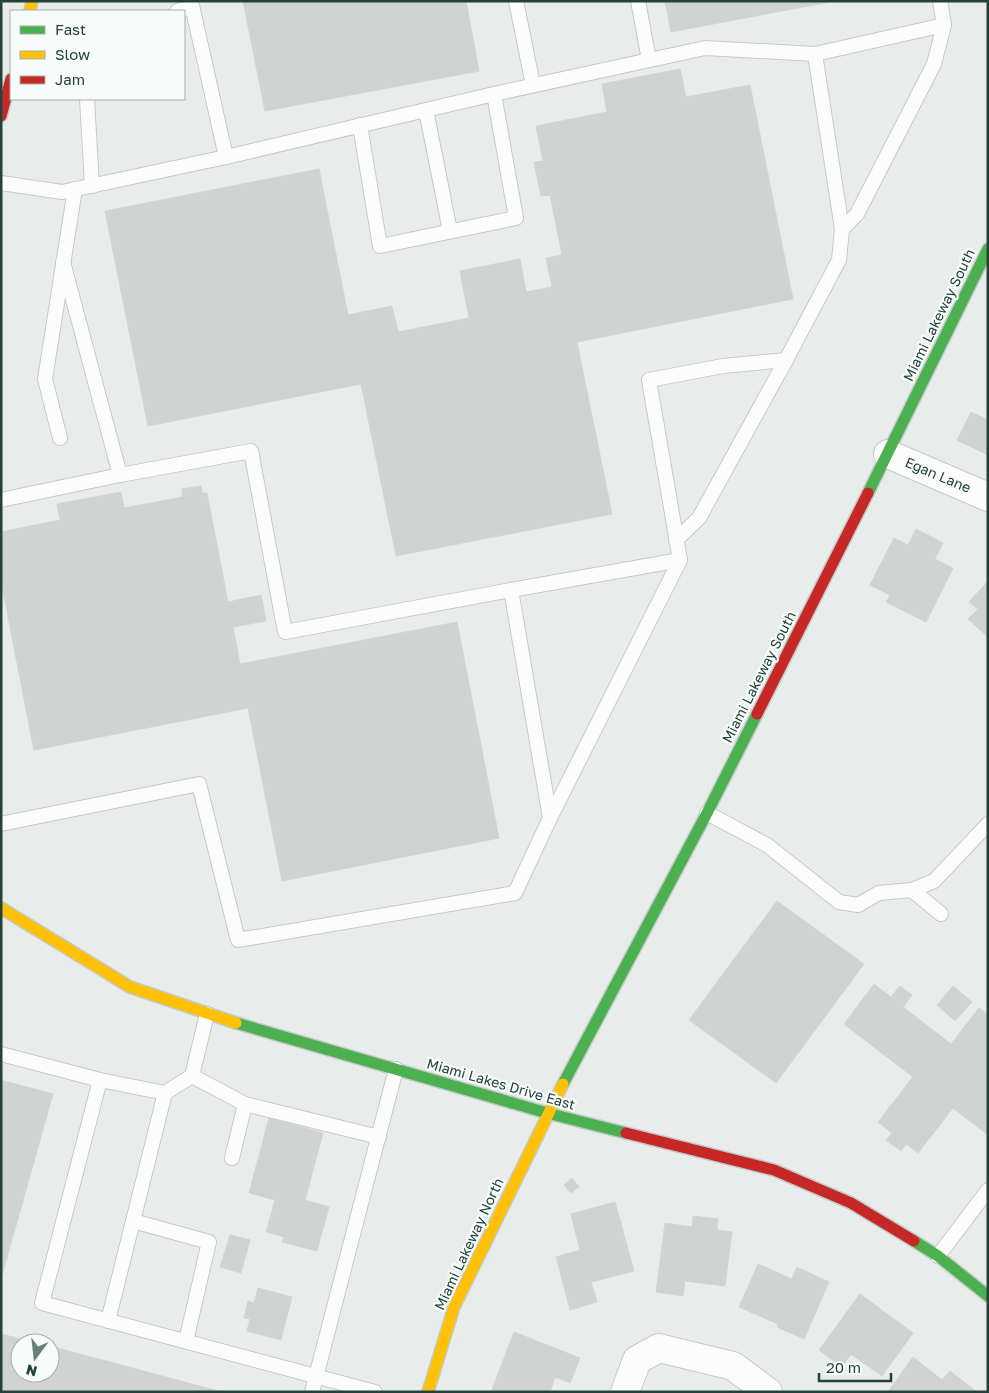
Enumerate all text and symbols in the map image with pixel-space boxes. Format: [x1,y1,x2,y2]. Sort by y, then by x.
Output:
legend [10,10,185,100]
text: Fast [55,20,86,38]
text: Slow [55,45,90,63]
text: Jam [55,70,85,88]
street label: Miami Lakeway South [899,246,978,384]
street label: Egan Lane [903,453,974,496]
street label: Miami Lakeway South [718,608,799,745]
street label: Miami Lakes Drive East [425,1054,577,1113]
street label: Miami Lakeway North [430,1175,507,1313]
north arrow [10,1333,60,1383]
scale bar [819,1350,892,1382]
text: 20 m [826,1358,861,1376]
text: N [24,1361,39,1381]

